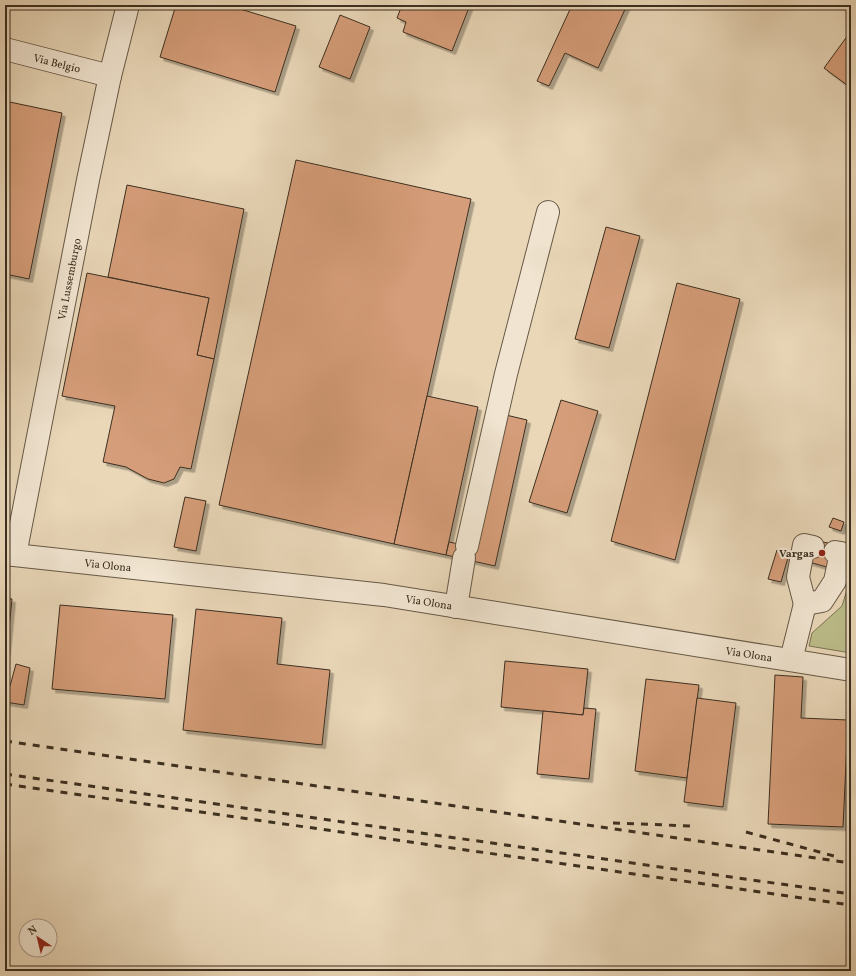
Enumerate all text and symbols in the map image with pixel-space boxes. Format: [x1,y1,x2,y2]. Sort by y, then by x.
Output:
street label: Via Belgio [31,51,82,78]
street label: Via Lussemburgo [55,237,86,321]
place label: Vargas [779,547,814,562]
marker: Vargas [817,548,827,558]
street label: Via Olona [84,557,133,576]
street label: Via Olona [404,592,454,615]
street label: Via Olona [724,644,774,667]
north arrow [18,918,58,958]
text: N [26,923,41,939]

